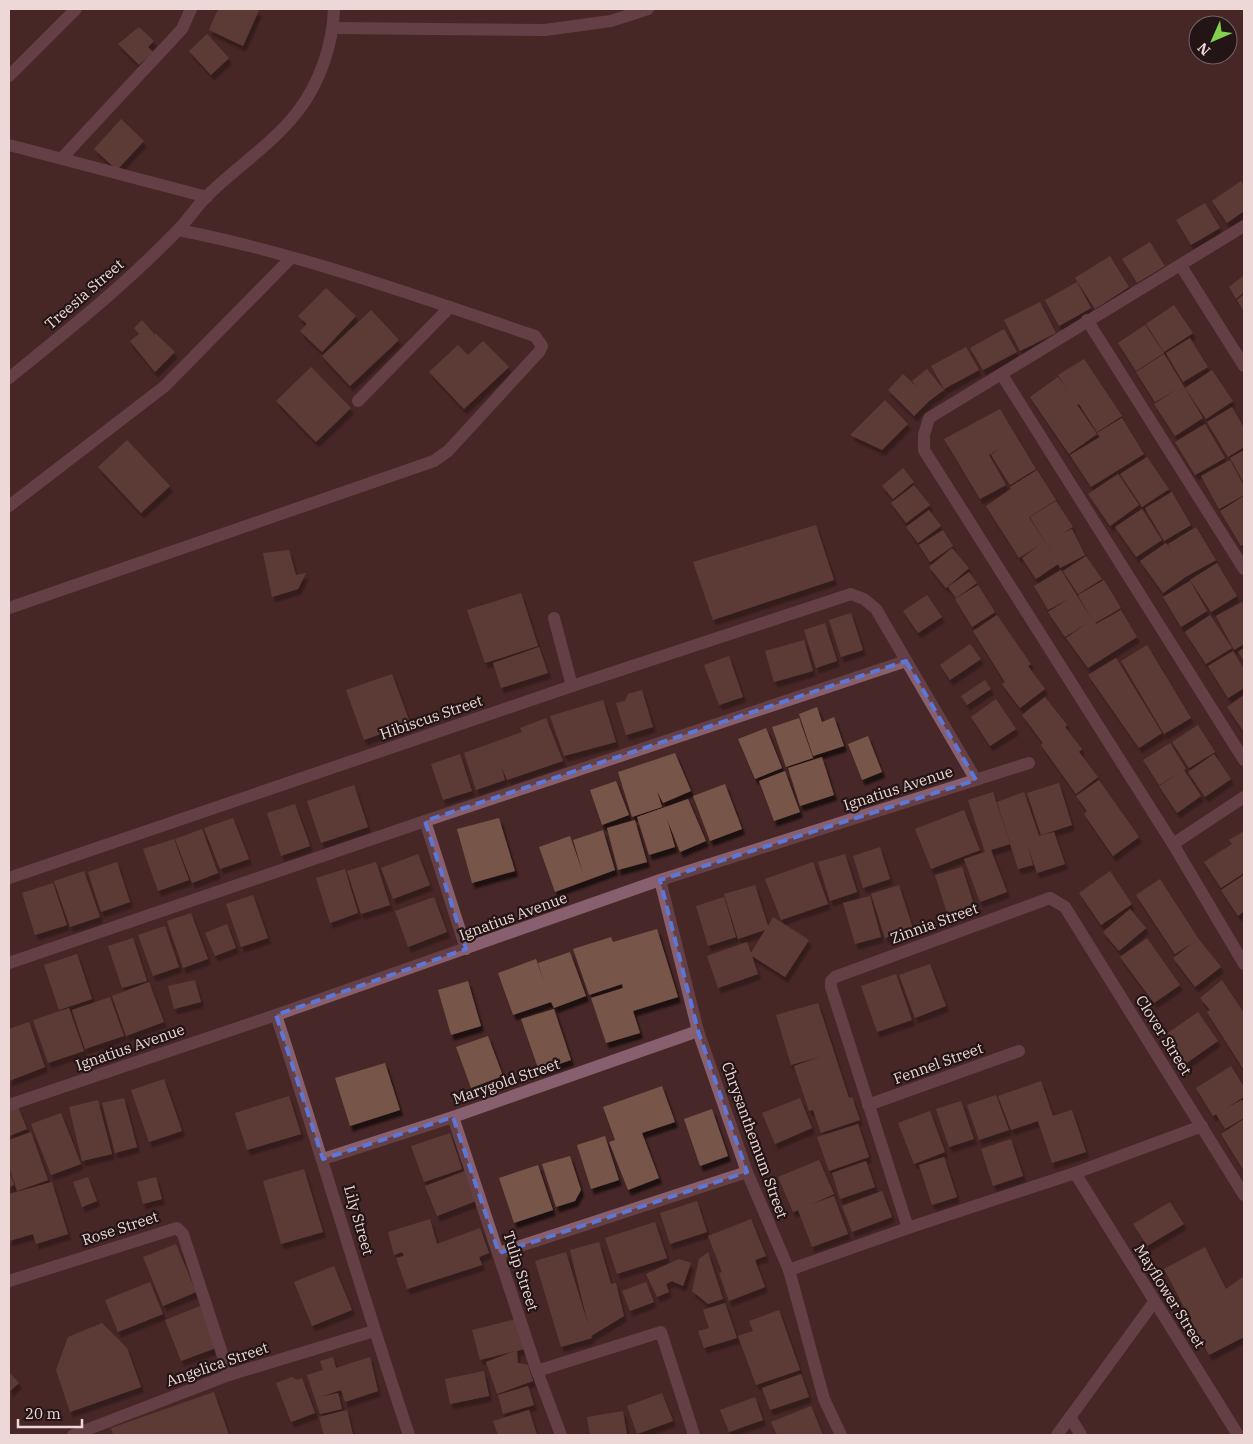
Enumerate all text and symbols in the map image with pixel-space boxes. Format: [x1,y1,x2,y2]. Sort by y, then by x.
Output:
north arrow [1188,15,1238,65]
text: N [1194,39,1214,59]
street label: Treesia Street [41,255,127,333]
street label: Hibiscus Street [377,691,485,743]
street label: Ignatius Avenue [841,761,955,815]
street label: Ignatius Avenue [456,888,570,944]
street label: Zinnia Street [888,898,980,948]
street label: Clover Street [1132,991,1196,1079]
street label: Ignatius Avenue [73,1019,187,1075]
street label: Fennel Street [891,1038,985,1088]
street label: Marygold Street [450,1054,562,1108]
street label: Chrysanthemum Street [718,1059,792,1221]
street label: Lily Street [340,1183,378,1257]
street label: Rose Street [79,1207,161,1249]
street label: Tulip Street [499,1229,543,1313]
street label: Mayflower Street [1130,1241,1210,1351]
street label: Angelica Street [163,1338,271,1390]
scale bar [18,1396,81,1428]
text: 20 m [25,1404,61,1423]

